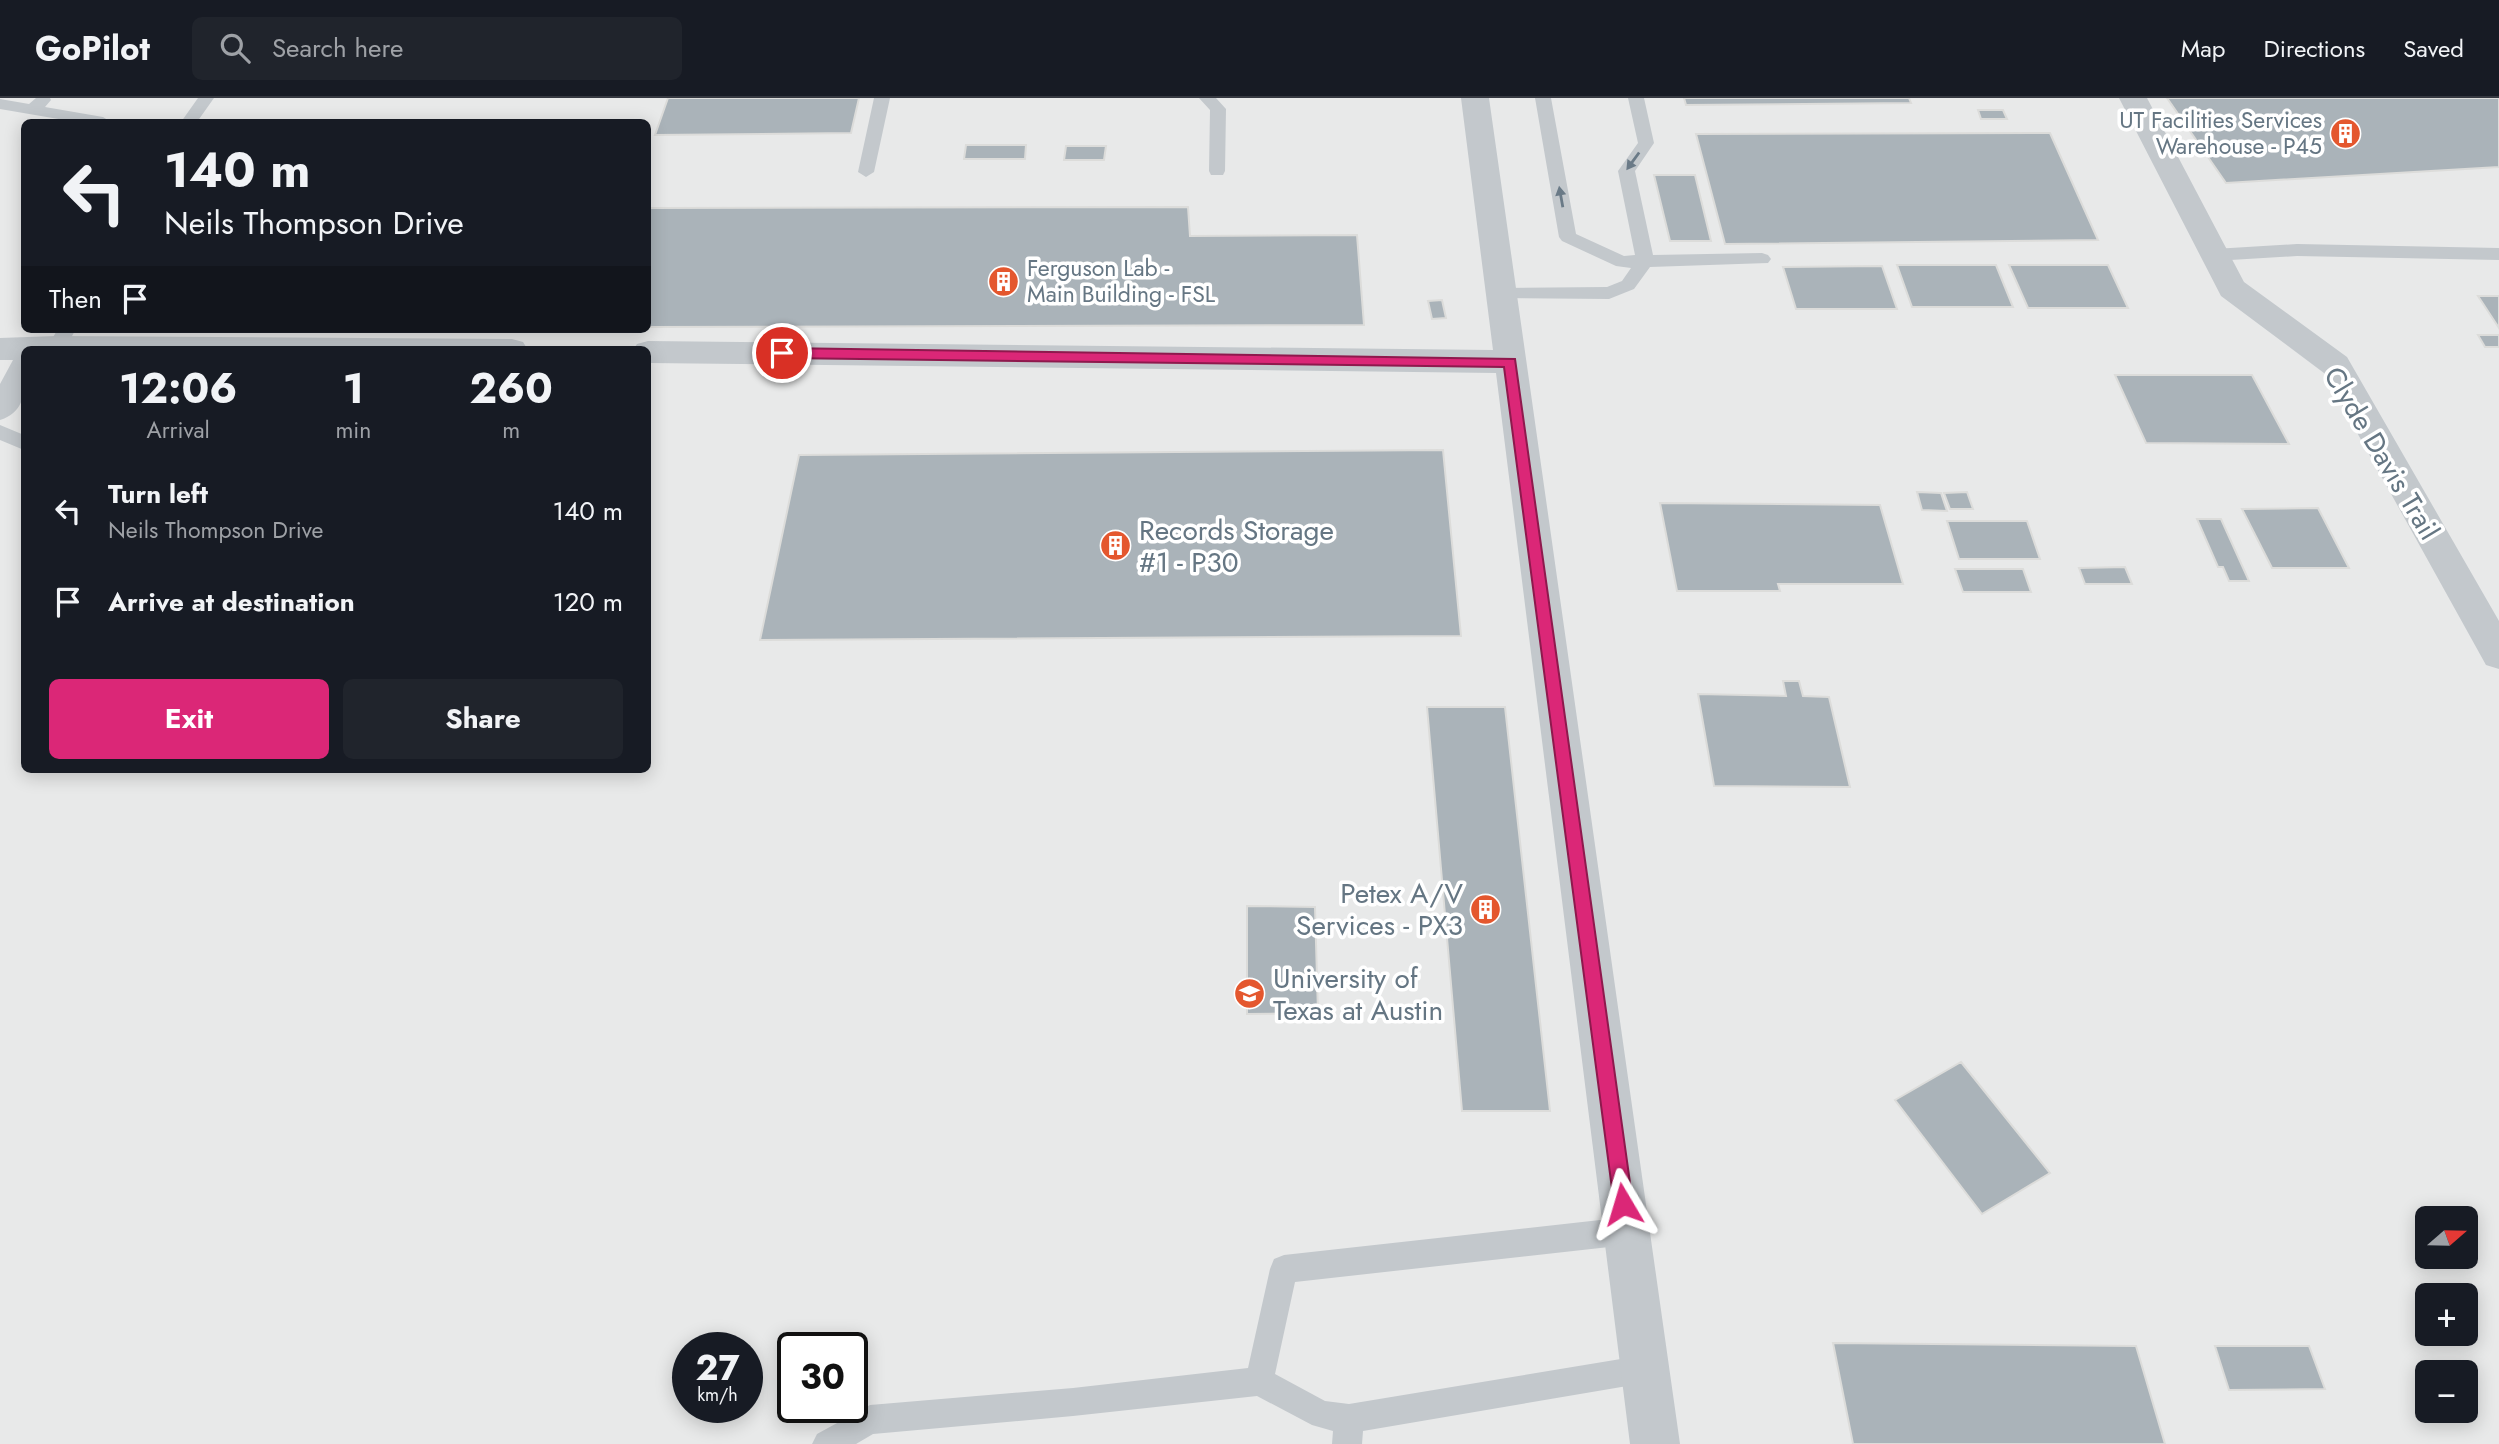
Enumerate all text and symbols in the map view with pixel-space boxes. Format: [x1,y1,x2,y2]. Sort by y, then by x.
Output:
search box [192,17,682,80]
text: GoPilot [35,25,150,72]
icon: search [216,29,254,67]
text: Search here [272,29,403,67]
text: Map [2181,31,2226,66]
text: Directions [2264,31,2365,66]
text: Saved [2403,31,2464,66]
place label: UT Facilities Services Warehouse - P45 [2119,103,2322,163]
building icon: UT Facilities Services Warehouse - P45 [2328,116,2362,150]
text: 140 m [164,135,310,205]
icon: left [49,147,140,238]
one-way arrow [1626,152,1640,170]
one-way arrow [1555,186,1566,208]
text: Neils Thompson Drive [164,200,464,246]
place label: Ferguson Lab - Main Building - FSL [1027,251,1216,311]
building icon: Ferguson Lab - Main Building - FSL [987,264,1021,298]
text: Then [49,280,102,318]
icon: arrive [116,280,154,318]
pin [752,323,812,383]
icon: arrive [763,334,801,372]
text: 12:06 [119,358,237,419]
text: 1 [343,358,364,419]
text: 260 [469,358,553,419]
street label: Clyde Davis Trail [2314,359,2450,548]
text: Arrival [147,413,210,447]
text: min [335,413,371,447]
text: m [502,413,520,447]
text: Turn left [108,475,208,513]
icon: left [49,492,87,530]
text: 140 m [552,492,623,530]
place label: Records Storage #1 - P30 [1139,510,1334,583]
text: Neils Thompson Drive [108,513,323,547]
building icon: Records Storage #1 - P30 [1099,529,1133,563]
icon: arrive [49,583,87,621]
text: Arrive at destination [108,583,355,621]
text: 120 m [553,583,623,621]
button: Exit [49,679,329,759]
button: Share [343,679,623,759]
place label: Petex A/V Services - PX3 [1296,873,1464,946]
building icon: Petex A/V Services - PX3 [1469,892,1503,926]
place label: University of Texas at Austin [1273,958,1443,1031]
school or university icon: University of Texas at Austin [1233,977,1267,1011]
position arrow [1586,1167,1660,1241]
north arrow [2415,1206,2478,1269]
map controls [2415,1206,2478,1423]
button: + [2415,1283,2478,1346]
speed limit sign: 30 [777,1332,868,1423]
text: 27 [695,1343,740,1393]
button: − [2415,1360,2478,1423]
text: km/h [697,1382,738,1408]

